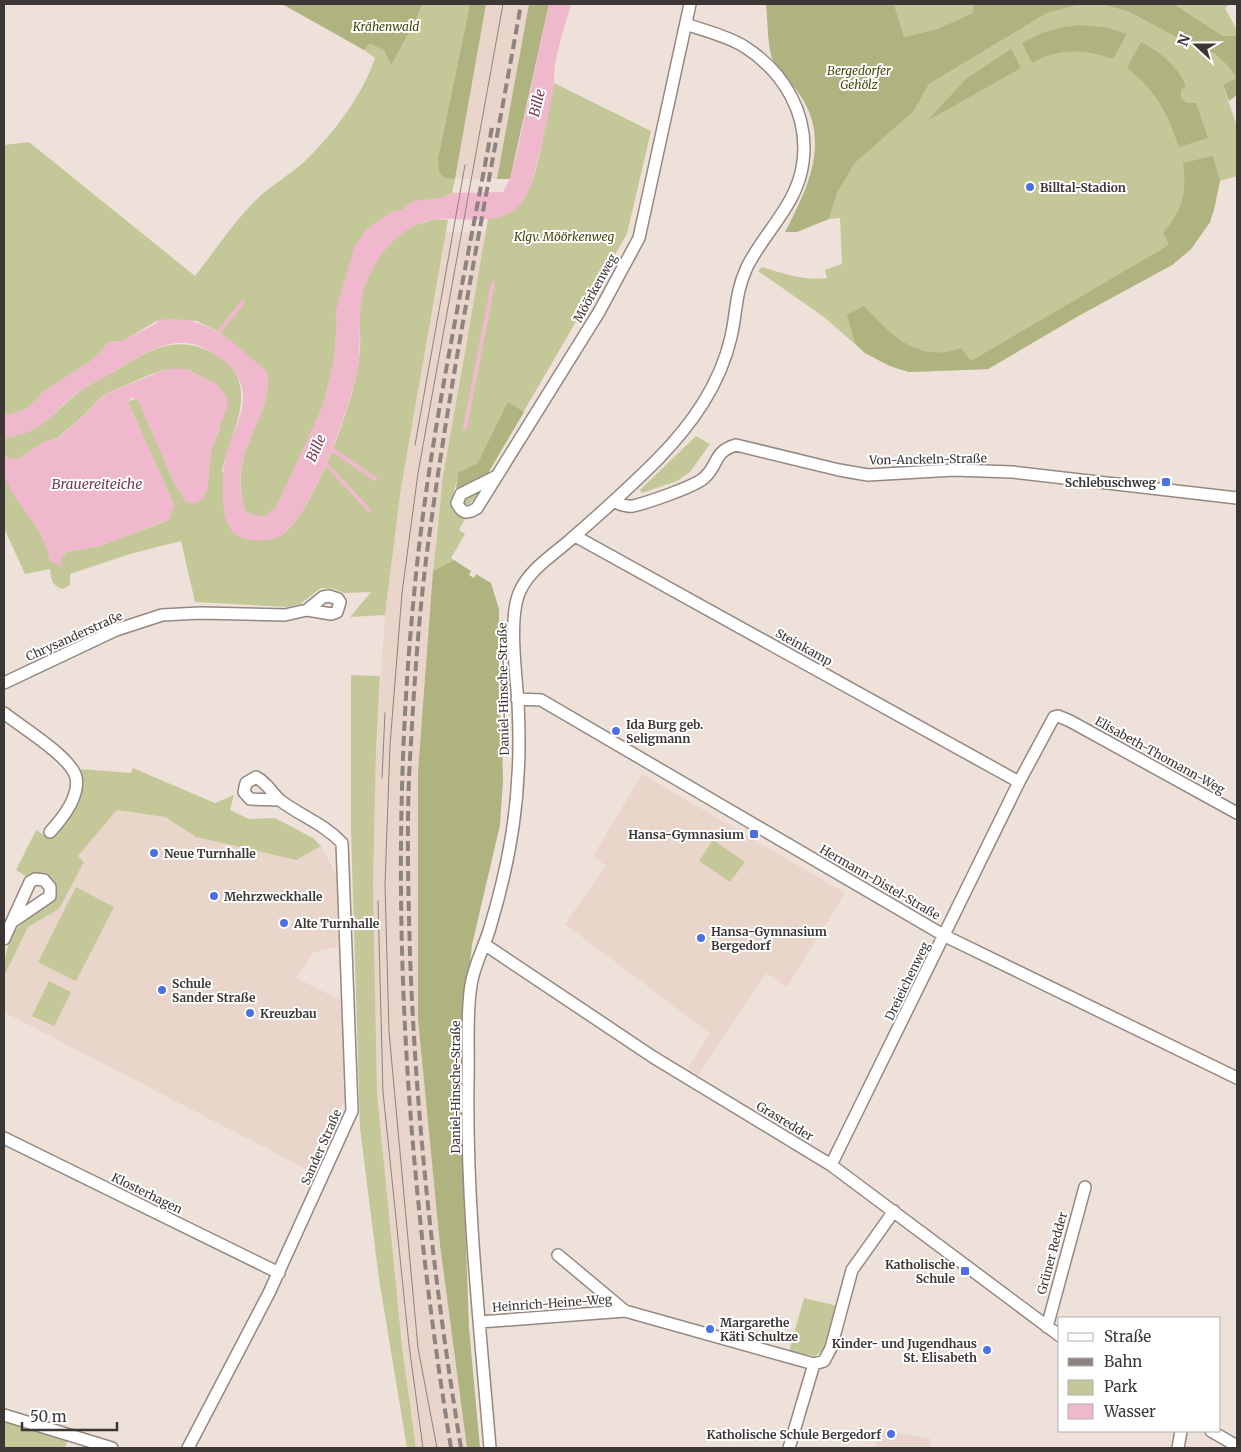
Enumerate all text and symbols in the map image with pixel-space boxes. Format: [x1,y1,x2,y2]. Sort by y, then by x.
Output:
park label: Krähenwald [352,19,419,34]
north arrow [1171,20,1221,70]
text: N [1173,32,1194,49]
park label: Bergedorfer Gehölz [827,63,892,92]
water label: Bille [525,87,549,119]
place label: Billtal-Stadion [1040,180,1126,195]
marker: Billtal-Stadion [1024,181,1036,193]
park label: Klgv. Möörkenweg [513,229,614,244]
street label: Möörkenweg [570,250,620,325]
water label: Bille [302,432,330,464]
street label: Von-Anckeln-Straße [868,450,987,468]
water label: Brauereiteiche [52,475,142,493]
place label: Schlebuschweg [1065,475,1156,490]
marker: Schlebuschweg [1160,476,1172,488]
street label: Chrysanderstraße [23,608,125,664]
street label: Daniel-Hinsche-Straße [494,622,512,756]
street label: Steinkamp [773,625,835,669]
street label: Elisabeth-Thomann-Weg [1092,713,1228,797]
place label: Ida Burg geb. Seligmann [626,717,703,746]
marker: Ida Burg geb. Seligmann [610,725,622,737]
place label: Hansa-Gymnasium [628,827,744,842]
marker: Hansa-Gymnasium [748,828,760,840]
street label: Hermann-Distel-Straße [817,841,943,923]
place label: Neue Turnhalle [164,846,256,861]
marker: Neue Turnhalle [148,847,160,859]
place label: Mehrzweckhalle [224,889,323,904]
marker: Mehrzweckhalle [208,890,220,902]
place label: Alte Turnhalle [293,916,380,931]
marker: Alte Turnhalle [278,917,290,929]
place label: Hansa-Gymnasium Bergedorf [711,924,827,953]
marker: Hansa-Gymnasium Bergedorf [695,932,707,944]
street label: Dreieichenweg [881,939,933,1023]
place label: Schule Sander Straße [172,976,256,1005]
marker: Schule Sander Straße [156,984,168,996]
place label: Kreuzbau [260,1006,317,1021]
marker: Kreuzbau [244,1007,256,1019]
street label: Daniel-Hinsche-Straße [448,1021,463,1154]
street label: Grasredder [754,1098,817,1144]
street label: Sander Straße [298,1107,344,1187]
street label: Klosterhagen [109,1169,185,1217]
street label: Grüner Redder [1034,1210,1070,1296]
place label: Katholische Schule [885,1257,956,1286]
marker: Katholische Schule [959,1265,971,1277]
street label: Heinrich-Heine-Weg [492,1291,613,1315]
place label: Margarethe Käti Schultze [720,1315,799,1344]
legend [1058,1317,1221,1432]
marker: Margarethe Käti Schultze [704,1323,716,1335]
text: Straße [1104,1327,1151,1346]
place label: Kinder- und Jugendhaus St. Elisabeth [832,1336,977,1365]
marker: Kinder- und Jugendhaus St. Elisabeth [981,1344,993,1356]
text: Bahn [1104,1352,1142,1371]
text: Park [1104,1377,1138,1396]
scale bar [22,1400,118,1432]
text: Wasser [1103,1402,1156,1421]
text: 50 m [30,1407,67,1426]
place label: Katholische Schule Bergedorf [706,1427,882,1442]
marker: Katholische Schule Bergedorf [885,1428,897,1440]

